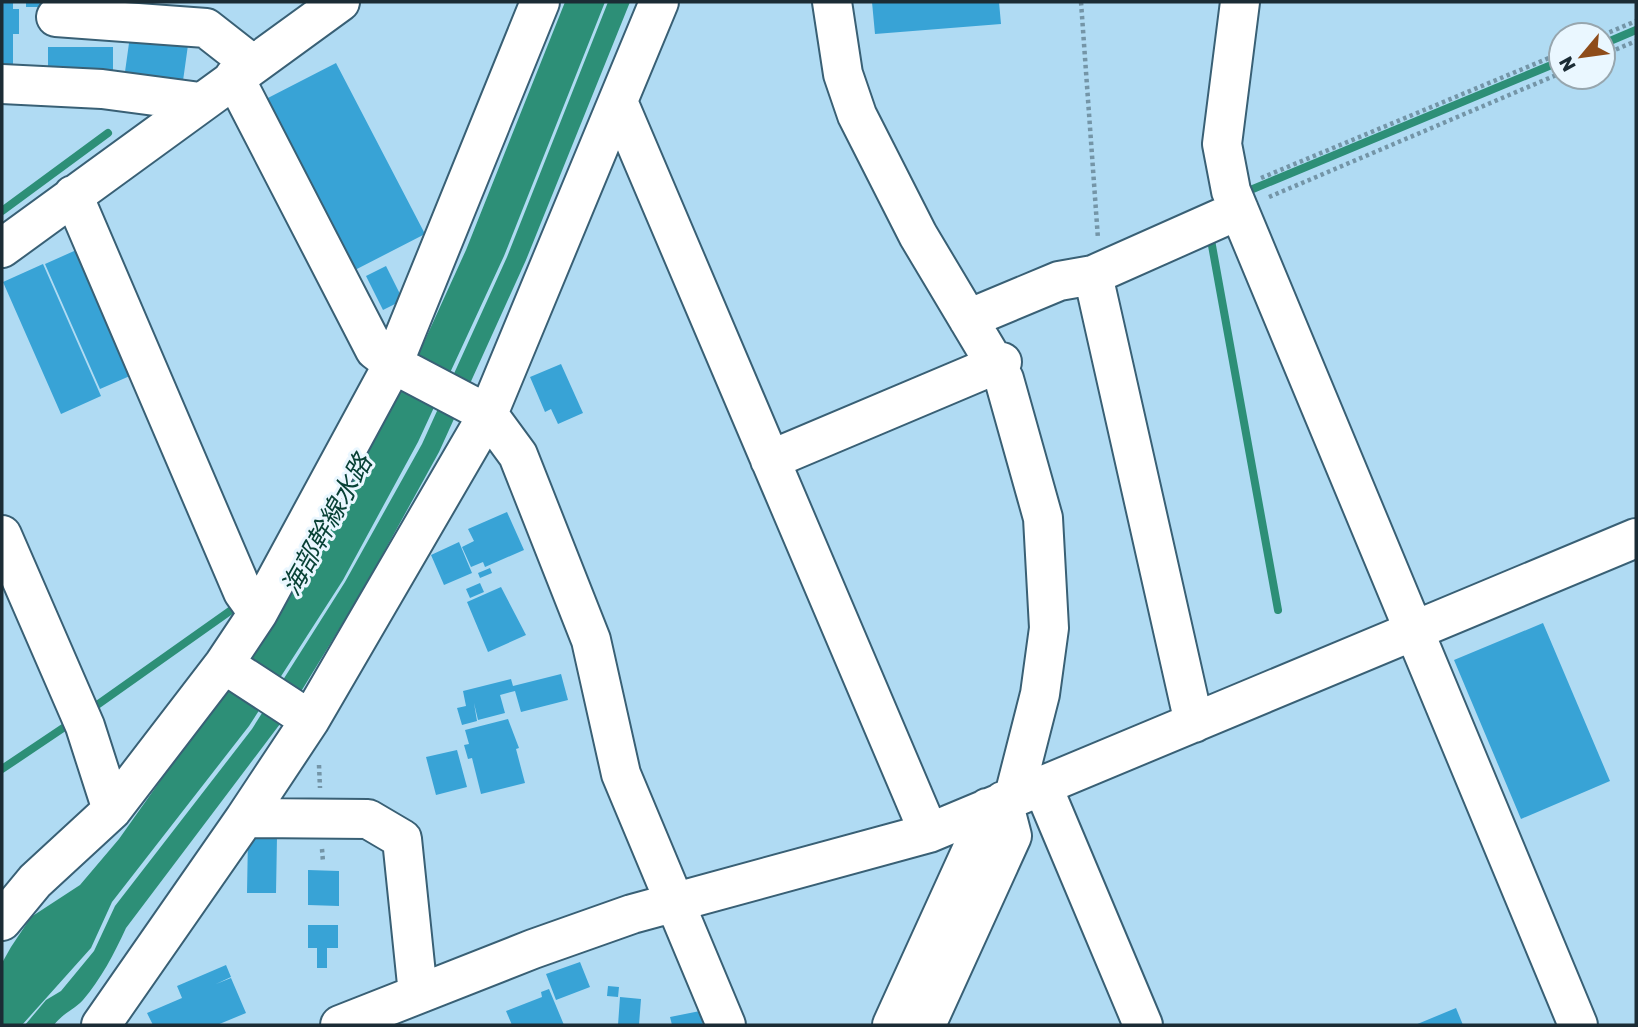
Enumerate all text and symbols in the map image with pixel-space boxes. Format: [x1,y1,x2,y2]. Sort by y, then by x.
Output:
north arrow [1547,21,1617,91]
text: N [1554,52,1581,76]
water label: 海部幹線水路 [276,448,379,601]

